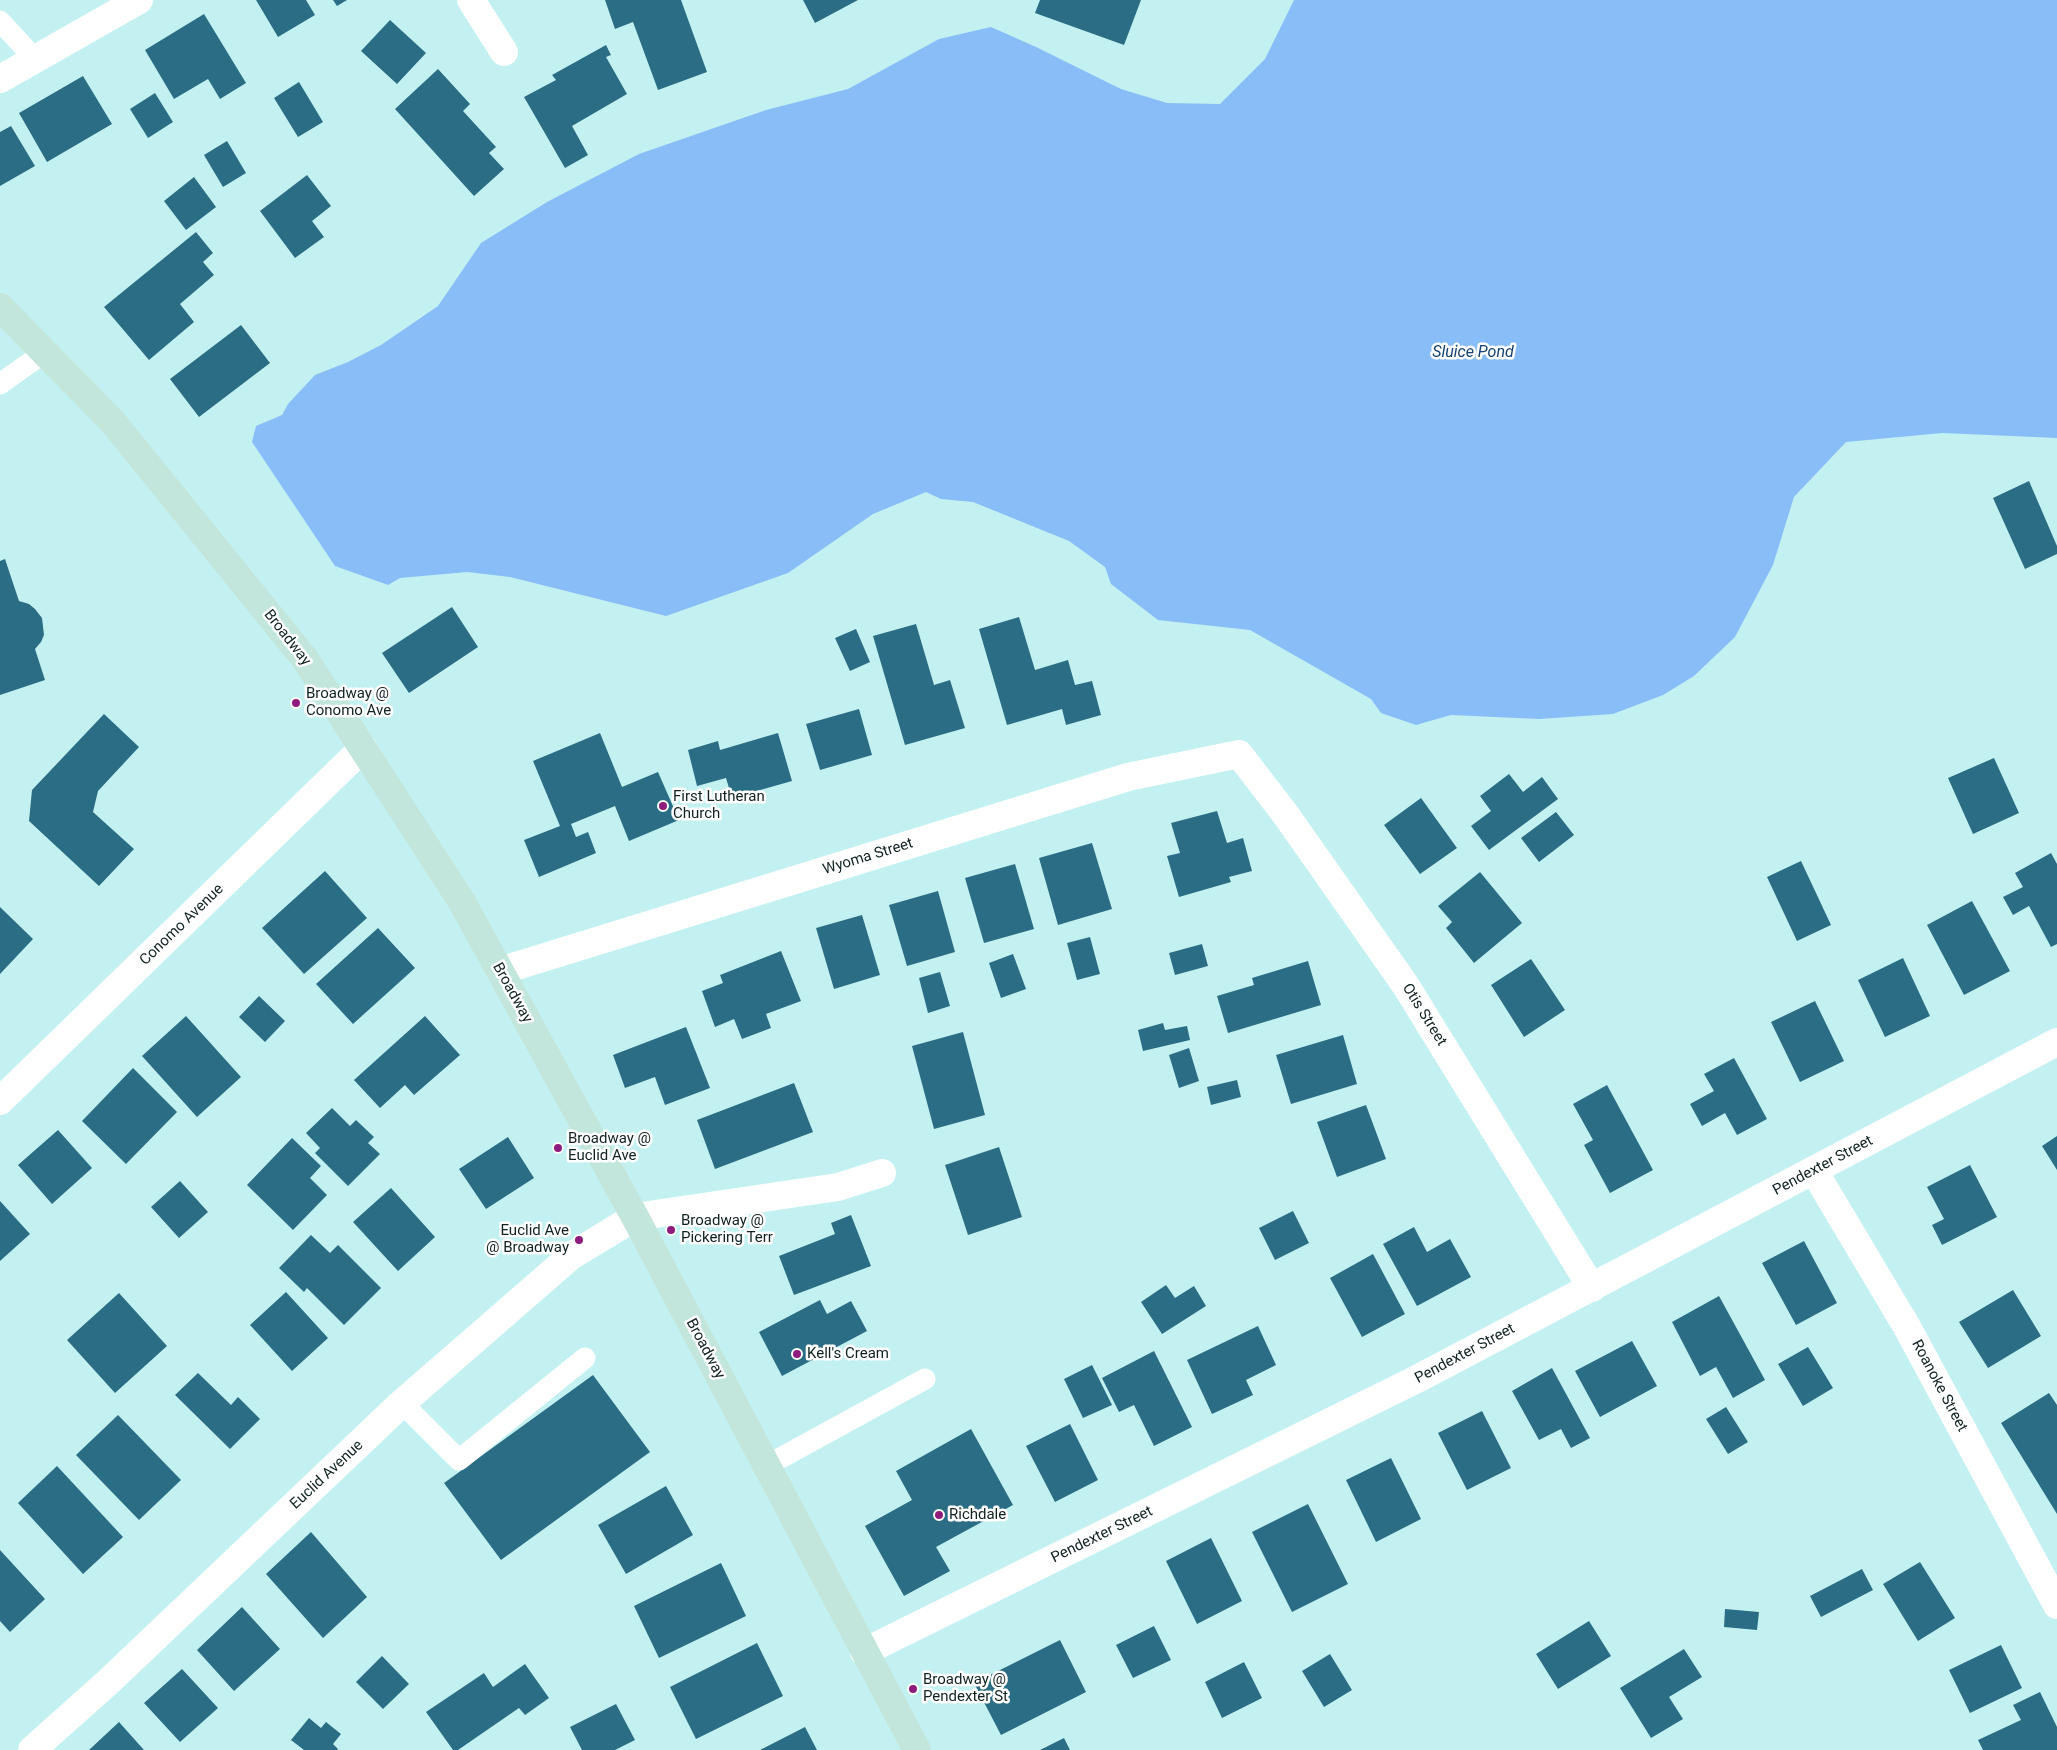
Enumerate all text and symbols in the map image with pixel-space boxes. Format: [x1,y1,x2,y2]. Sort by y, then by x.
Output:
water label: Sluice Pond [1432,343,1514,363]
street label: Broadway [260,607,314,669]
place label: Broadway @ Conomo Ave [306,685,391,720]
marker: Broadway @ Conomo Ave [290,697,302,709]
place label: First Lutheran Church [673,788,765,823]
marker: First Lutheran Church [657,800,669,812]
street label: Wyoma Street [821,835,915,879]
street label: Conomo Avenue [136,880,228,970]
street label: Broadway [488,960,536,1026]
street label: Otis Street [1398,981,1450,1049]
place label: Broadway @ Euclid Ave [568,1130,651,1165]
street label: Pendexter Street [1770,1132,1876,1200]
marker: Broadway @ Euclid Ave [552,1142,564,1154]
place label: Broadway @ Pickering Terr [681,1212,773,1247]
place label: Euclid Ave @ Broadway [486,1222,569,1257]
marker: Broadway @ Pickering Terr [665,1224,677,1236]
marker: Euclid Ave @ Broadway [573,1234,585,1246]
street label: Broadway [682,1316,728,1382]
street label: Pendexter Street [1412,1320,1518,1388]
street label: Roanoke Street [1907,1337,1971,1435]
place label: Kell's Cream [807,1345,889,1363]
marker: Kell's Cream [791,1348,803,1360]
street label: Euclid Avenue [287,1437,367,1513]
street label: Pendexter Street [1048,1503,1156,1567]
place label: Richdale [949,1506,1006,1524]
marker: Richdale [933,1509,945,1521]
place label: Broadway @ Pendexter St [923,1671,1008,1706]
marker: Broadway @ Pendexter St [907,1683,919,1695]

